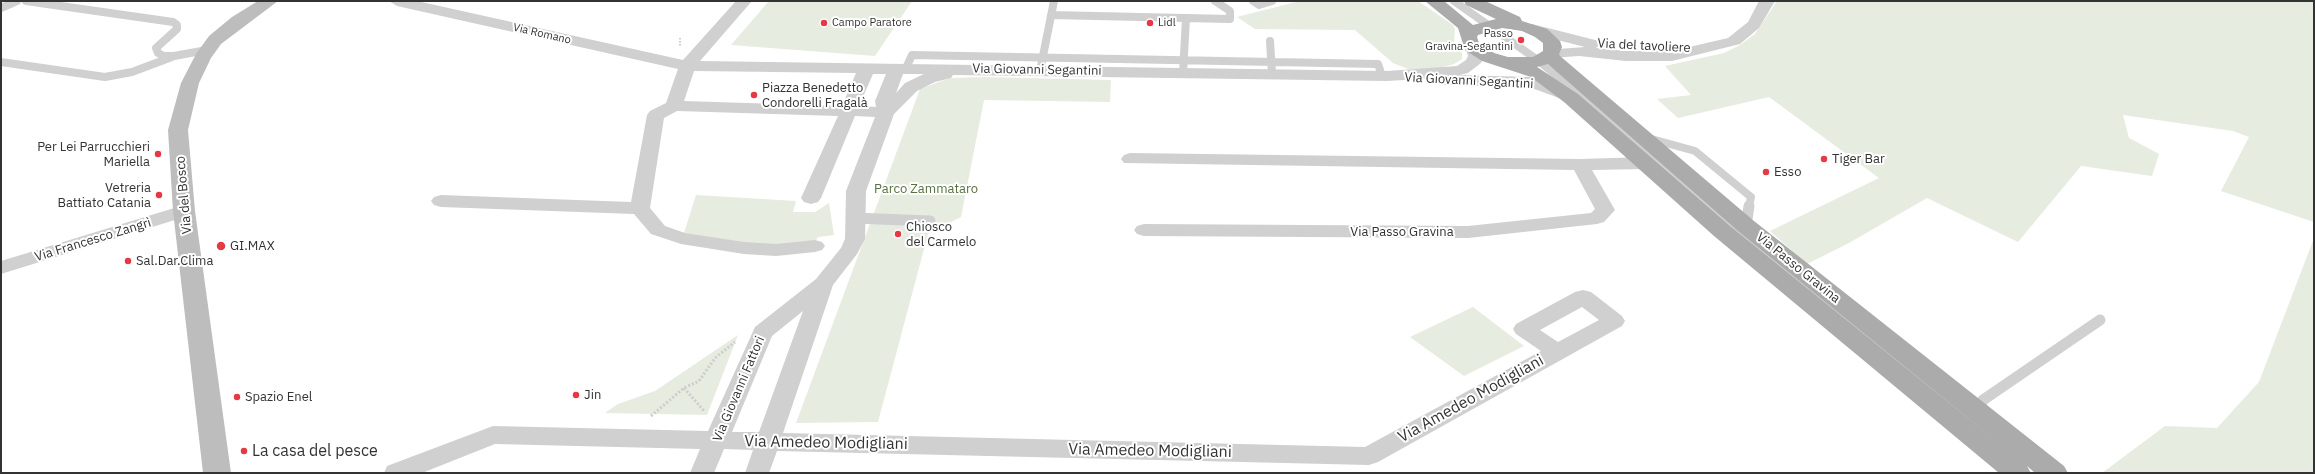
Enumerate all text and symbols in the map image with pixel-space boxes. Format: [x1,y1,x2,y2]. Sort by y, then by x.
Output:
place label: Campo Paratore [832,16,912,30]
place label: Lidl [1158,16,1176,30]
marker: Campo Paratore [819,18,829,28]
marker: Lidl [1145,18,1155,28]
street label: Via Romano [512,21,572,47]
place label: Passo Gravina-Segantini [1425,27,1513,53]
marker: Passo Gravina-Segantini [1516,35,1526,45]
street label: Via del tavoliere [1597,36,1691,56]
street label: Via Giovanni Segantini [972,61,1102,79]
street label: Via Giovanni Segantini [1404,70,1534,92]
place label: Piazza Benedetto Condorelli Fragalà [762,80,868,111]
marker: Piazza Benedetto Condorelli Fragalà [749,90,759,100]
place label: Per Lei Parrucchieri Mariella [37,139,150,170]
marker: Per Lei Parrucchieri Mariella [153,149,163,159]
place label: Tiger Bar [1832,151,1885,167]
marker: Tiger Bar [1819,154,1829,164]
street label: Via del Bosco [173,155,195,235]
place label: Esso [1774,164,1801,180]
marker: Esso [1761,167,1771,177]
place label: Vetreria Battiato Catania [57,180,151,211]
park label: Parco Zammataro [874,181,978,197]
marker: Vetreria Battiato Catania [154,190,164,200]
street label: Via Francesco Zangrì [33,215,153,265]
place label: Chiosco del Carmelo [906,219,976,250]
street label: Via Passo Gravina [1350,224,1454,240]
marker: Chiosco del Carmelo [893,229,903,239]
street label: Via Passo Gravina [1753,229,1843,307]
place label: GI.MAX [230,238,275,254]
marker: GI.MAX [215,240,227,252]
place label: Sal.Dar.Clima [136,253,213,269]
marker: Sal.Dar.Clima [123,256,133,266]
street label: Via Giovanni Fattori [710,334,768,444]
street label: Via Amedeo Modigliani [1395,351,1547,447]
place label: Jin [584,387,601,403]
place label: Spazio Enel [245,389,312,405]
marker: Jin [571,390,581,400]
marker: Spazio Enel [232,392,242,402]
street label: Via Amedeo Modigliani [744,432,908,454]
street label: Via Amedeo Modigliani [1068,440,1232,462]
place label: La casa del pesce [252,441,378,461]
marker: La casa del pesce [239,446,249,456]

